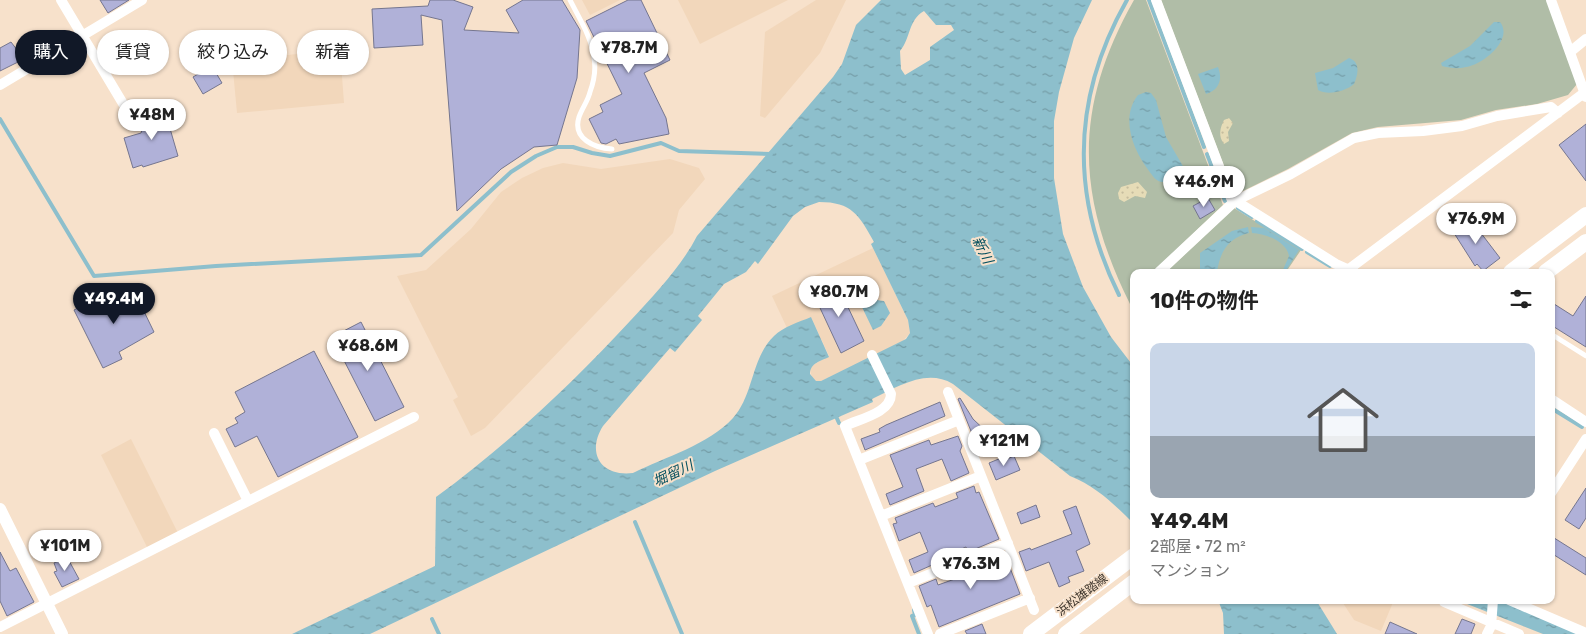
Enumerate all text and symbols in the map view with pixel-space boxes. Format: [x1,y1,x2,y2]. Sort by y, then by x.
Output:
chip: 購入 [15,30,87,75]
chip: 賃貸 [97,30,169,75]
chip: 絞り込み [179,30,287,75]
chip: 新着 [297,30,369,75]
pin: ¥78.7M [588,32,670,74]
text: ¥78.7M [600,38,658,57]
pin: ¥48M [122,98,182,141]
text: ¥48M [129,105,175,124]
pin: ¥46.9M [1163,166,1245,208]
text: ¥46.9M [1174,172,1234,191]
pin: ¥76.9M [1435,202,1517,245]
text: ¥76.9M [1447,209,1505,228]
water label: 新川 [969,234,997,268]
pin: ¥80.7M [798,276,880,318]
pin: ¥49.4M [73,282,155,325]
text: ¥80.7M [809,282,869,301]
icon: filters [1507,285,1535,313]
text: 10件の物件 [1150,288,1259,313]
text: ¥49.4M [84,289,144,308]
pin: ¥68.6M [327,330,409,372]
text: ¥68.6M [338,336,398,355]
icon: home [1298,375,1388,465]
pin: ¥121M [969,424,1039,467]
text: ¥121M [979,431,1029,450]
water label: 堀留川 [651,456,698,490]
text: ¥49.4M [1150,508,1229,533]
pin: ¥101M [30,530,100,572]
text: ¥101M [39,536,91,555]
text: 2部屋 · 72 m² [1150,537,1246,556]
pin: ¥76.3M [930,548,1012,590]
text: ¥76.3M [942,554,1000,573]
text: マンション [1150,561,1230,580]
street label: 浜松雄踏線 [1054,571,1110,619]

